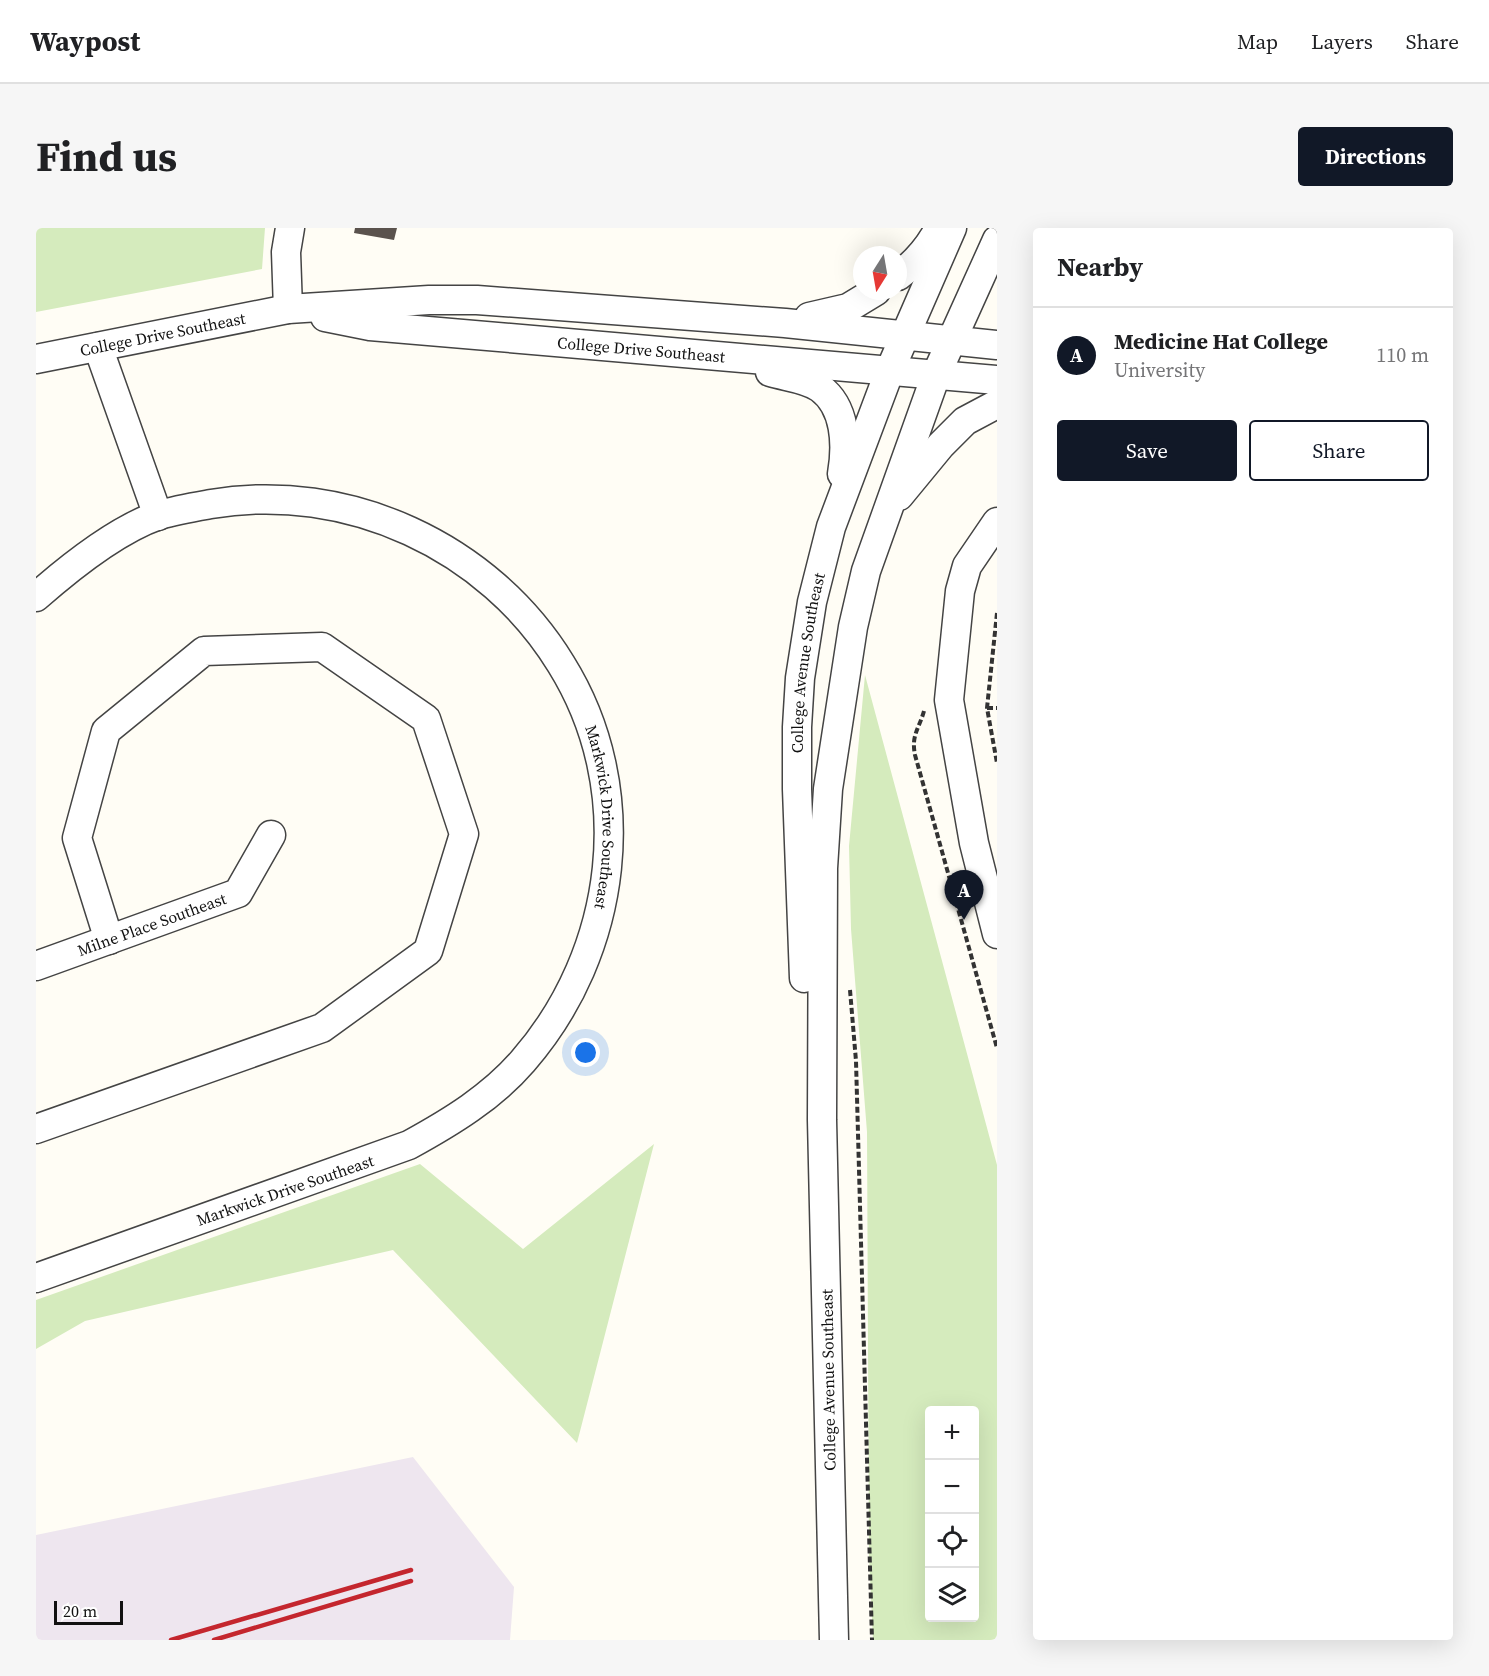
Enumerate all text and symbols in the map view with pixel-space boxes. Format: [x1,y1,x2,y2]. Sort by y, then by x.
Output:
text: Waypost [30,22,140,60]
text: Map [1237,27,1278,56]
text: Layers [1311,27,1373,56]
text: Share [1406,27,1459,56]
text: Find us [36,127,177,185]
button: Directions [1298,127,1453,186]
north arrow [853,246,907,300]
text: Nearby [1057,249,1143,285]
street label: College Drive Southeast [78,307,248,361]
text: Medicine Hat College [1114,326,1328,356]
street label: College Drive Southeast [556,331,727,368]
text: A [1070,341,1083,369]
text: 110 m [1376,341,1429,369]
text: University [1114,356,1205,384]
button: Save [1057,420,1237,481]
button: Share [1249,420,1429,481]
street label: College Avenue Southeast [786,570,830,753]
street label: Markwick Drive Southeast [580,722,620,912]
pin: A [944,870,984,920]
street label: Milne Place Southeast [74,887,230,961]
your location [571,1038,600,1067]
street label: Markwick Drive Southeast [193,1149,377,1231]
street label: College Avenue Southeast [815,1288,841,1471]
map controls [925,1406,979,1622]
button: + [925,1406,979,1460]
button: − [925,1460,979,1514]
button: locate [925,1514,979,1568]
button: layers [925,1568,979,1622]
scale bar [54,1598,123,1626]
text: 20 m [63,1600,97,1622]

